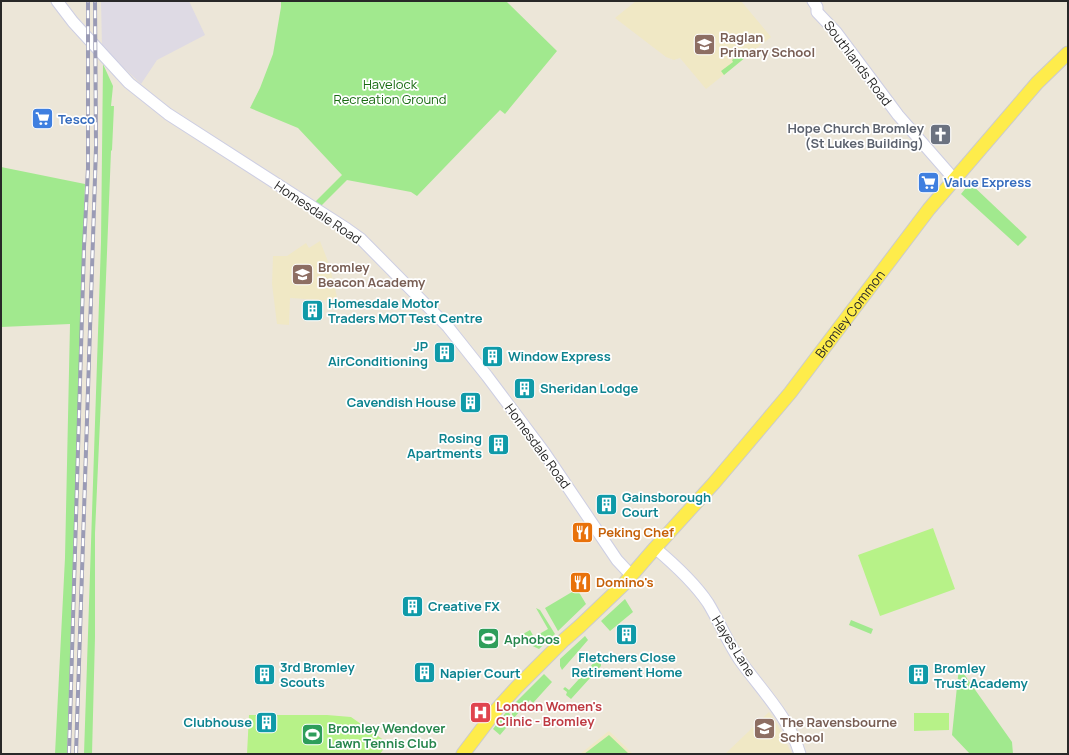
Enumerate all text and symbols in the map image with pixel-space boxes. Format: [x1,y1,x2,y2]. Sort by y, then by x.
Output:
street label: Southlands Road [820,17,896,109]
place label: Raglan Primary School [720,28,815,61]
school or university icon: Raglan Primary School [692,31,718,57]
park label: Havelock Recreation Ground [333,75,447,108]
supermarket icon: Tesco [30,106,56,132]
place label: Tesco [58,110,95,128]
place label: Hope Church Bromley (St Lukes Building) [787,119,925,152]
church icon: Hope Church Bromley (St Lukes Building) [927,122,953,148]
supermarket icon: Value Express [916,169,942,195]
place label: Value Express [944,173,1031,191]
street label: Homesdale Road [271,176,365,248]
place label: Bromley Beacon Academy [318,258,426,291]
school or university icon: Bromley Beacon Academy [289,261,315,287]
street label: Bromley Common [811,266,889,361]
place label: Homesdale Motor Traders MOT Test Centre [328,294,483,327]
building icon: Homesdale Motor Traders MOT Test Centre [300,297,326,323]
place label: JP AirConditioning [328,337,428,370]
building icon: JP AirConditioning [431,340,457,366]
building icon: Window Express [480,343,506,369]
place label: Window Express [508,347,611,365]
building icon: Sheridan Lodge [511,375,537,401]
place label: Sheridan Lodge [540,379,639,397]
building icon: Cavendish House [458,389,484,415]
place label: Cavendish House [347,393,456,411]
street label: Homesdale Road [501,400,575,492]
place label: Rosing Apartments [407,429,482,462]
building icon: Rosing Apartments [485,432,511,458]
place label: Gainsborough Court [622,488,711,521]
building icon: Gainsborough Court [594,491,620,517]
restaurant icon: Peking Chef [570,519,596,545]
place label: Peking Chef [598,523,674,541]
restaurant icon: Domino's [568,569,594,595]
place label: Domino's [596,573,654,591]
building icon: Creative FX [400,593,426,619]
place label: Creative FX [428,597,500,615]
street label: Hayes Lane [708,612,760,680]
building icon: Fletchers Close Retirement Home [614,622,640,648]
sports icon: Aphobos [476,626,502,652]
place label: Aphobos [504,630,560,648]
place label: Fletchers Close Retirement Home [572,648,683,681]
place label: 3rd Bromley Scouts [280,658,356,691]
place label: Bromley Trust Academy [934,659,1028,692]
building icon: Napier Court [412,660,438,686]
building icon: 3rd Bromley Scouts [251,661,277,687]
building icon: Bromley Trust Academy [905,662,931,688]
place label: Napier Court [440,664,521,682]
place label: London Women's Clinic - Bromley [496,697,602,730]
hospital icon: London Women's Clinic - Bromley [467,700,493,726]
building icon: Clubhouse [254,709,280,735]
place label: Clubhouse [183,713,252,731]
place label: The Ravensbourne School [780,713,897,746]
school or university icon: The Ravensbourne School [752,716,778,742]
place label: Bromley Wendover Lawn Tennis Club [328,719,446,752]
sports icon: Bromley Wendover Lawn Tennis Club [299,722,325,748]

